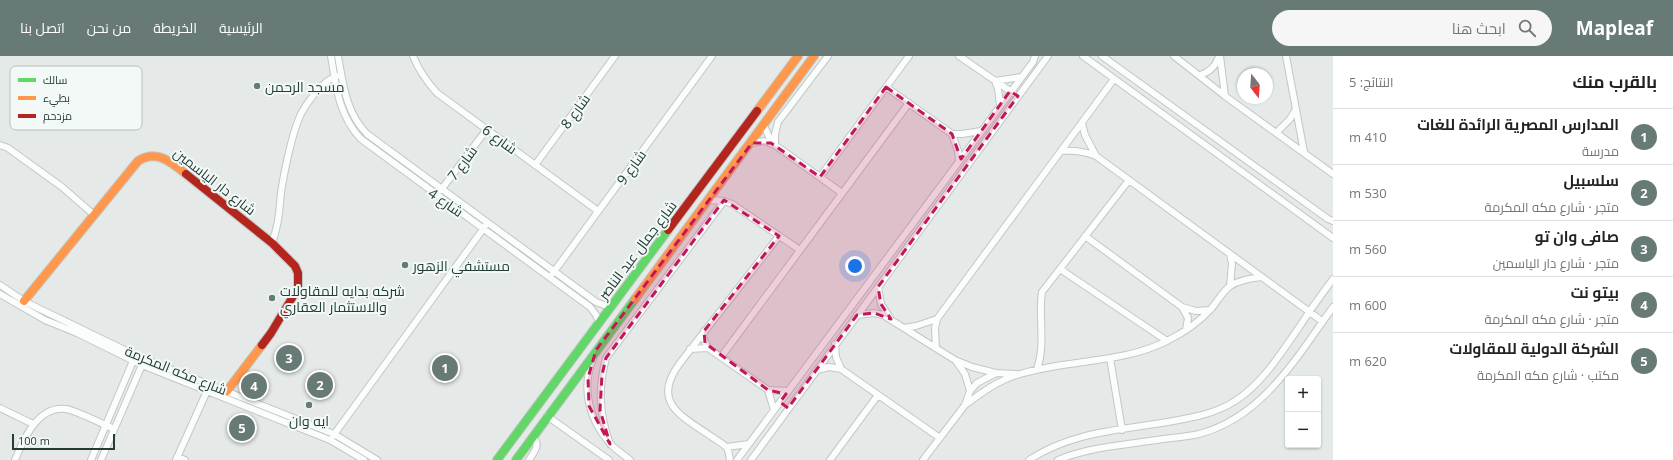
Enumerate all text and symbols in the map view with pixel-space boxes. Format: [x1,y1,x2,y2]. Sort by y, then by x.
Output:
search box [1272,10,1552,46]
text: Mapleaf [1576,15,1653,41]
icon: search [1516,17,1538,39]
text: اتصل بنا [20,18,65,37]
text: من نحن [87,18,131,37]
text: الخريطة [153,18,197,37]
text: الرئيسية [219,18,263,37]
text: ابحث هنا [1452,18,1506,38]
legend [10,66,142,130]
north arrow [1237,68,1273,104]
text: بالقرب منك [1572,70,1657,93]
text: سالك [43,72,67,87]
text: النتائج: 5 [1349,73,1393,91]
place label: مسجد الرحمن [265,77,344,96]
marker: مسجد الرحمن [252,81,262,91]
text: بطيء [43,90,70,107]
street label: شارع 8 [556,90,594,132]
text: مزدحم [43,108,72,124]
text: المدارس المصرية الرائدة للغات [1417,114,1619,134]
street label: شارع 6 [479,120,521,158]
text: 410 m [1349,128,1387,146]
text: 1 [1640,128,1648,146]
street label: شارع 7 [443,142,481,184]
text: مدرسة [1582,142,1619,160]
street label: شارع دار الياسمين [170,143,260,219]
street label: شارع 9 [612,146,650,188]
text: سلسبيل [1563,170,1619,190]
street label: شارع 4 [425,183,467,221]
text: 530 m [1349,184,1387,202]
text: 2 [1640,184,1648,202]
street label: شارع جمال عبد الناصر [593,196,681,304]
text: متجر · شارع مكه المكرمة [1484,198,1619,216]
text: صافى وان تو [1535,226,1619,246]
text: 560 m [1349,240,1387,258]
text: 3 [1640,240,1648,258]
text: متجر · شارع دار الياسمين [1493,254,1619,272]
place label: مستشفي الزهور [412,256,510,278]
your location [845,256,865,276]
marker: مستشفي الزهور [400,260,410,270]
place label: شركه بدايه للمقاولات والاستثمار العقاري [280,281,405,319]
text: بيتو نت [1571,282,1619,302]
marker: شركه بدايه للمقاولات والاستثمار العقاري [267,293,277,303]
text: 600 m [1349,296,1387,314]
text: 4 [1640,296,1648,314]
text: متجر · شارع مكه المكرمة [1484,310,1619,328]
text: الشركة الدولية للمقاولات [1450,338,1619,358]
street label: شارع مكه المكرمة [122,341,230,399]
pin: 3 [276,343,302,373]
text: 620 m [1349,352,1387,370]
text: 5 [1640,352,1648,370]
pin: 1 [432,353,458,383]
text: مكتب · شارع مكه المكرمة [1477,366,1619,384]
pin: 2 [307,370,333,400]
pin: 4 [241,371,267,401]
map controls [1285,376,1321,448]
button: + [1285,376,1321,412]
marker: ايه وان [304,400,314,410]
place label: ايه وان [289,411,329,430]
button: − [1285,412,1321,448]
pin: 5 [229,413,255,443]
scale bar [12,432,115,451]
text: 100 m [18,433,50,448]

